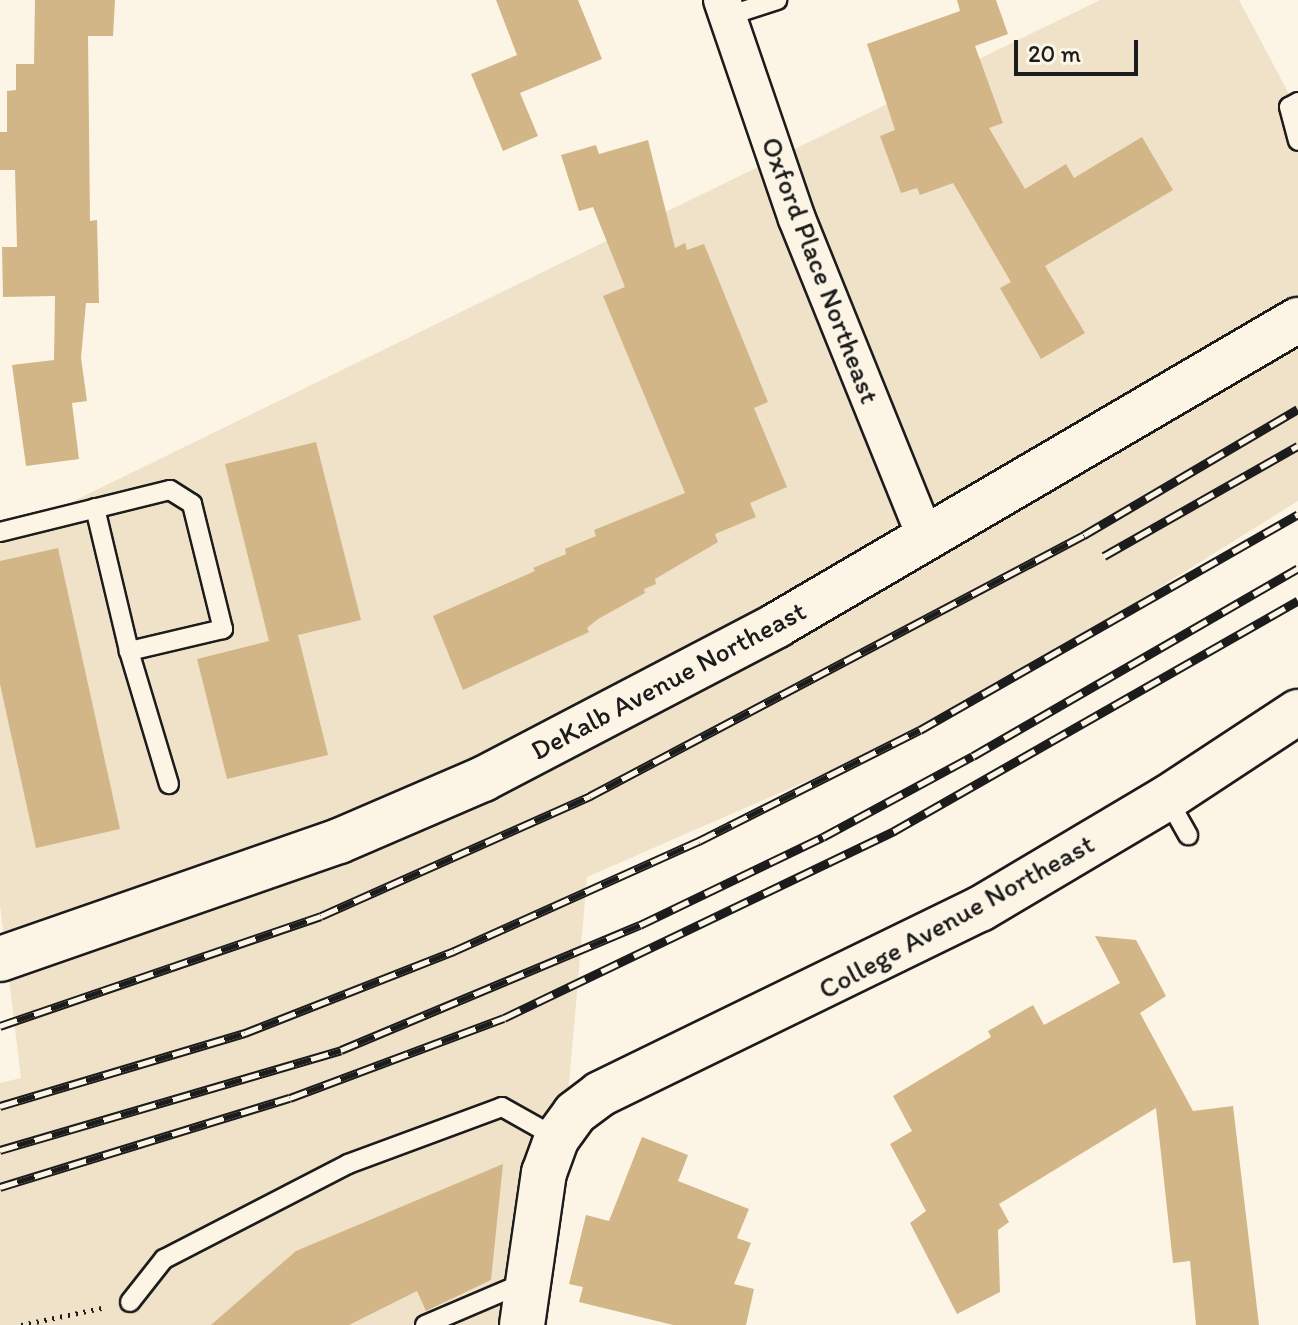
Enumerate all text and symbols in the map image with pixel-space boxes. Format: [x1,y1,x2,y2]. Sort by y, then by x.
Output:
scale bar [1018,24,1142,74]
text: 20 m [1028,39,1081,68]
street label: Oxford Place Northeast [755,132,887,408]
street label: DeKalb Avenue Northeast [525,593,811,767]
street label: College Avenue Northeast [812,826,1100,1006]

